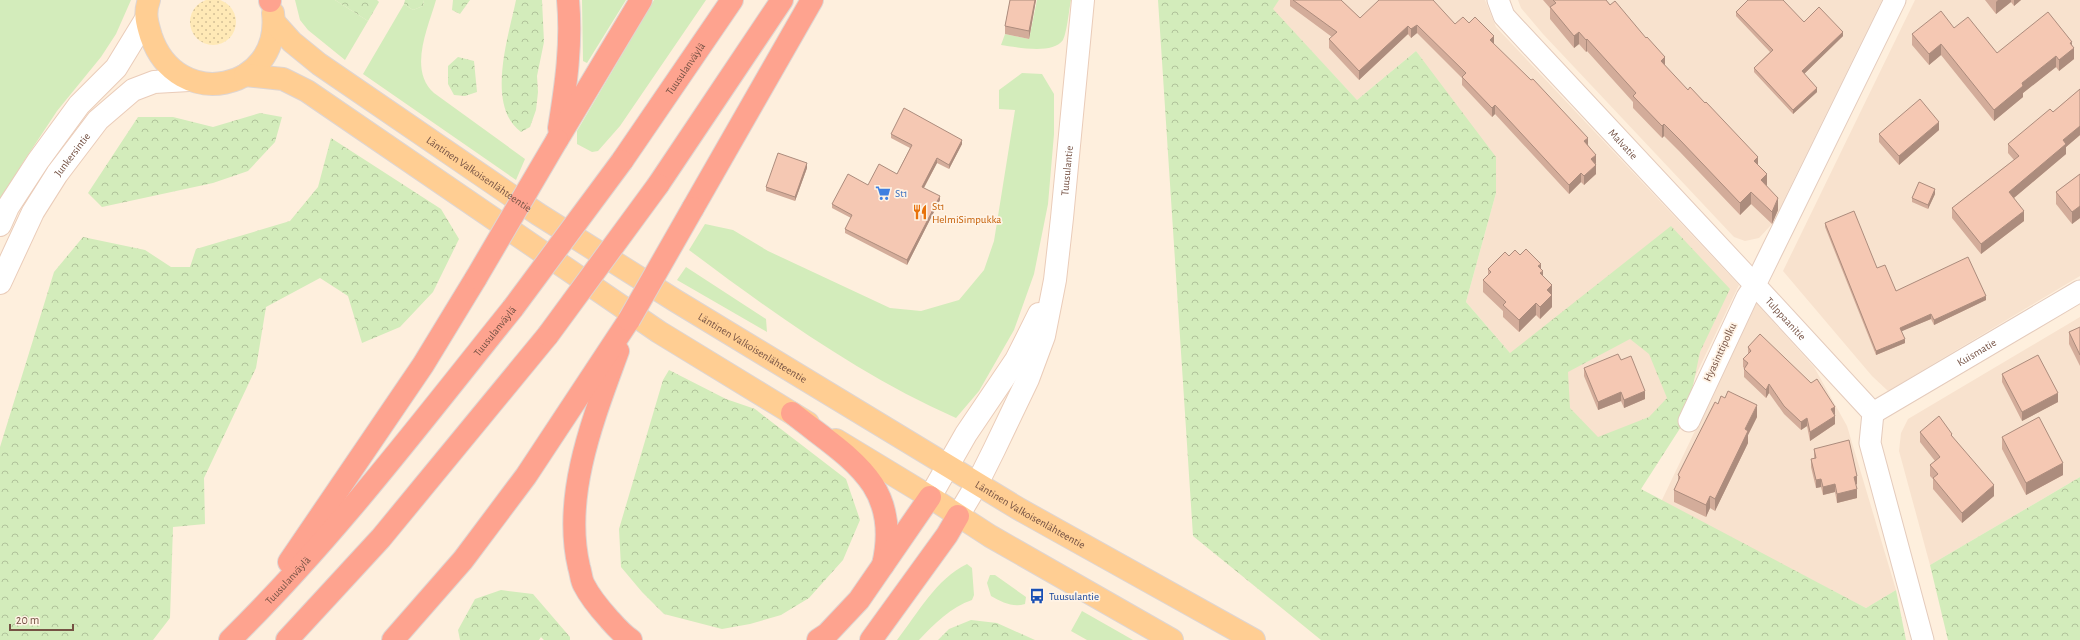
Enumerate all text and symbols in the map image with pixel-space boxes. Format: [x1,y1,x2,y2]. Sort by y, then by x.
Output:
street label: Tuusulanväylä [664,40,707,97]
street label: Malvatie [1607,127,1640,161]
street label: Junkersintie [52,130,92,178]
street label: Läntinen Valkoisenlähteentie [425,134,534,214]
street label: Tuusulantie [1059,145,1074,196]
supermarket icon: St1 [874,184,892,202]
place label: St1 [895,188,908,199]
place label: St1 HelmiSimpukka [932,201,1001,225]
restaurant icon: St1 HelmiSimpukka [911,203,929,221]
street label: Tulppaanitie [1764,295,1808,342]
street label: Tuusulanväylä [471,304,518,358]
street label: Läntinen Valkoisenlähteentie [696,310,809,385]
street label: Hyasinttipolku [1702,321,1739,383]
street label: Kuismatie [1955,336,1998,368]
street label: Läntinen Valkoisenlähteentie [973,478,1087,550]
street label: Tuusulanväylä [263,554,312,606]
bus stop icon: Tuusulantie [1028,587,1046,605]
place label: Tuusulantie [1049,591,1099,602]
scale bar [10,606,73,632]
text: 20 m [16,614,39,626]

